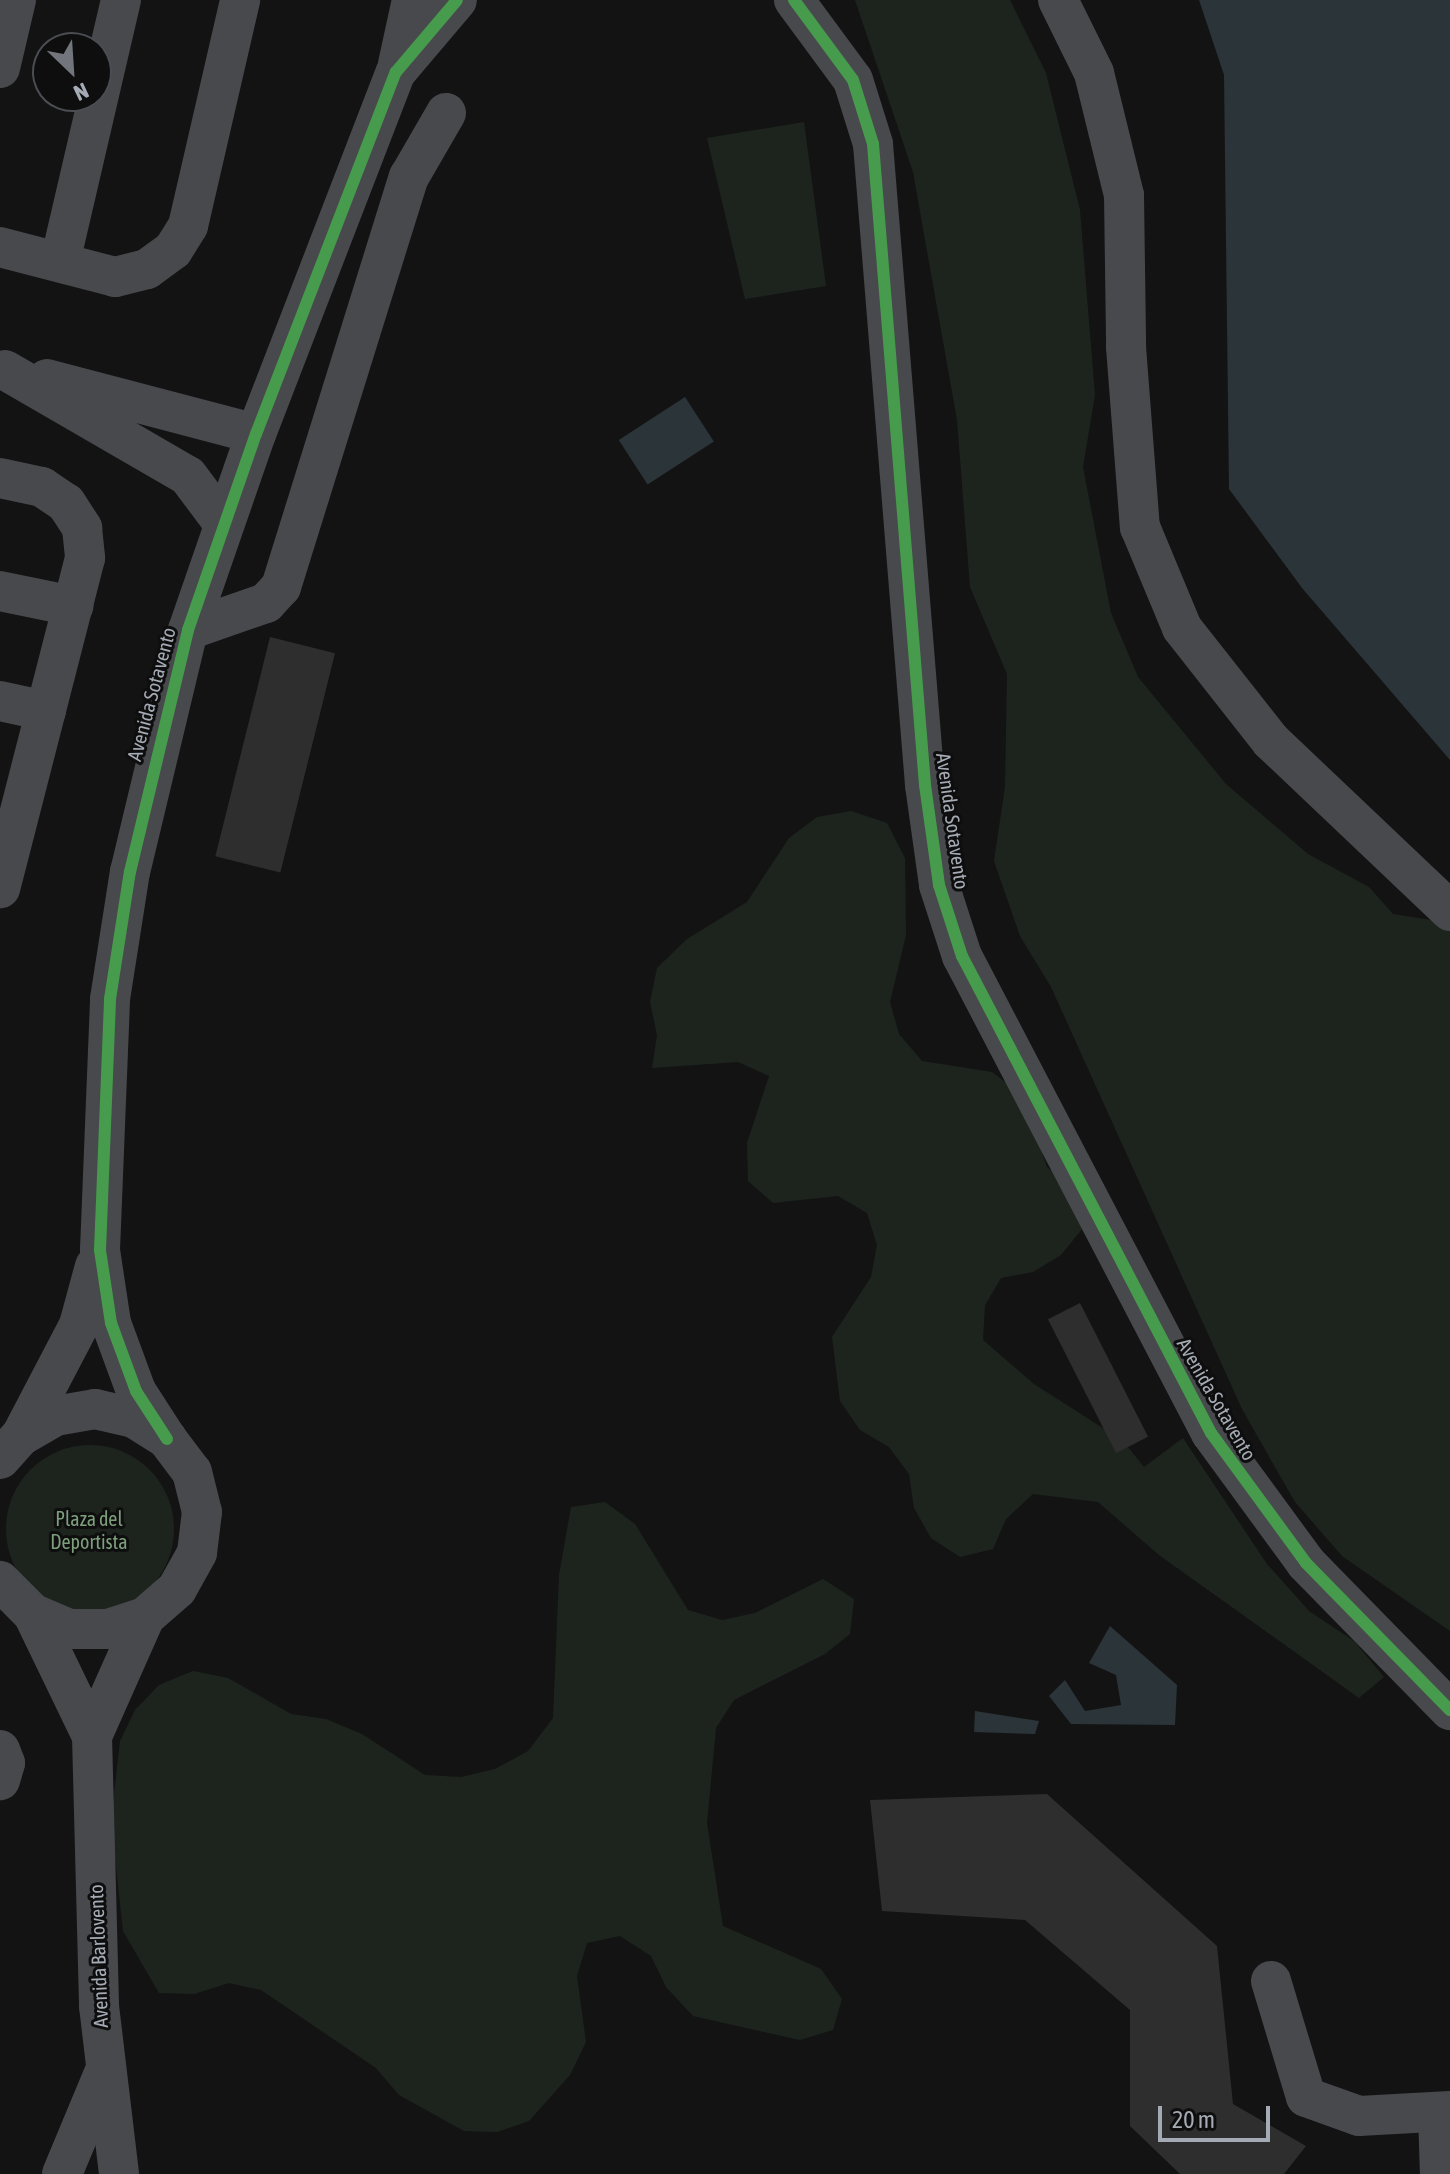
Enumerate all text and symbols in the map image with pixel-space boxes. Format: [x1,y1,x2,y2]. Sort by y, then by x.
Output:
north arrow [32,32,112,112]
text: N [70,77,93,106]
street label: Avenida Sotavento [122,625,180,763]
street label: Avenida Sotavento [932,751,974,891]
street label: Avenida Sotavento [1172,1334,1262,1464]
park label: Plaza del Deportista [50,1507,128,1554]
street label: Avenida Barlovento [84,1884,112,2028]
scale bar [1162,2090,1274,2140]
text: 20 m [1172,2106,1215,2133]

